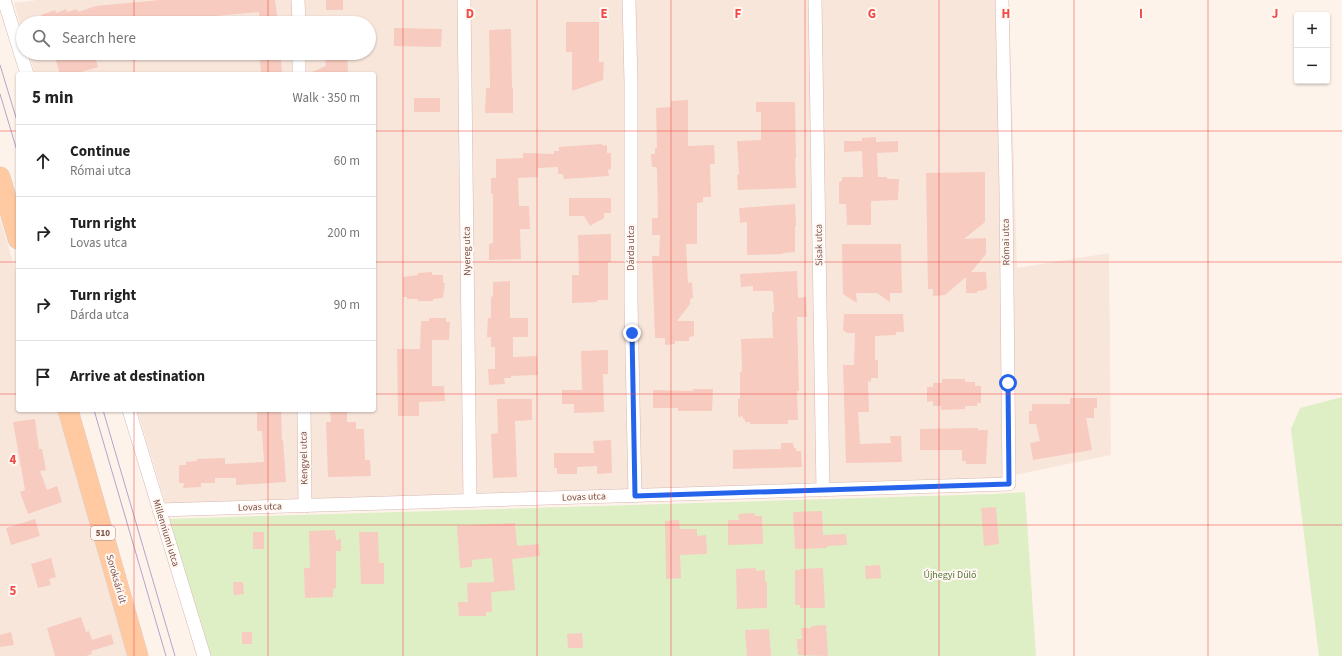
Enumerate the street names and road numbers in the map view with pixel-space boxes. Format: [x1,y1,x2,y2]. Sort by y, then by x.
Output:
street label: Római utca [999,218,1013,266]
street label: Sisak utca [812,224,826,266]
street label: Dárda utca [624,225,638,271]
street label: Nyereg utca [460,226,474,276]
street label: Kengyel utca [297,431,311,485]
street label: Lovas utca [562,489,606,505]
street label: Millenniumi utca [149,498,183,568]
street label: Lovas utca [238,499,282,515]
road number: 510 [91,526,115,540]
street label: Soroksári út [102,553,130,606]

